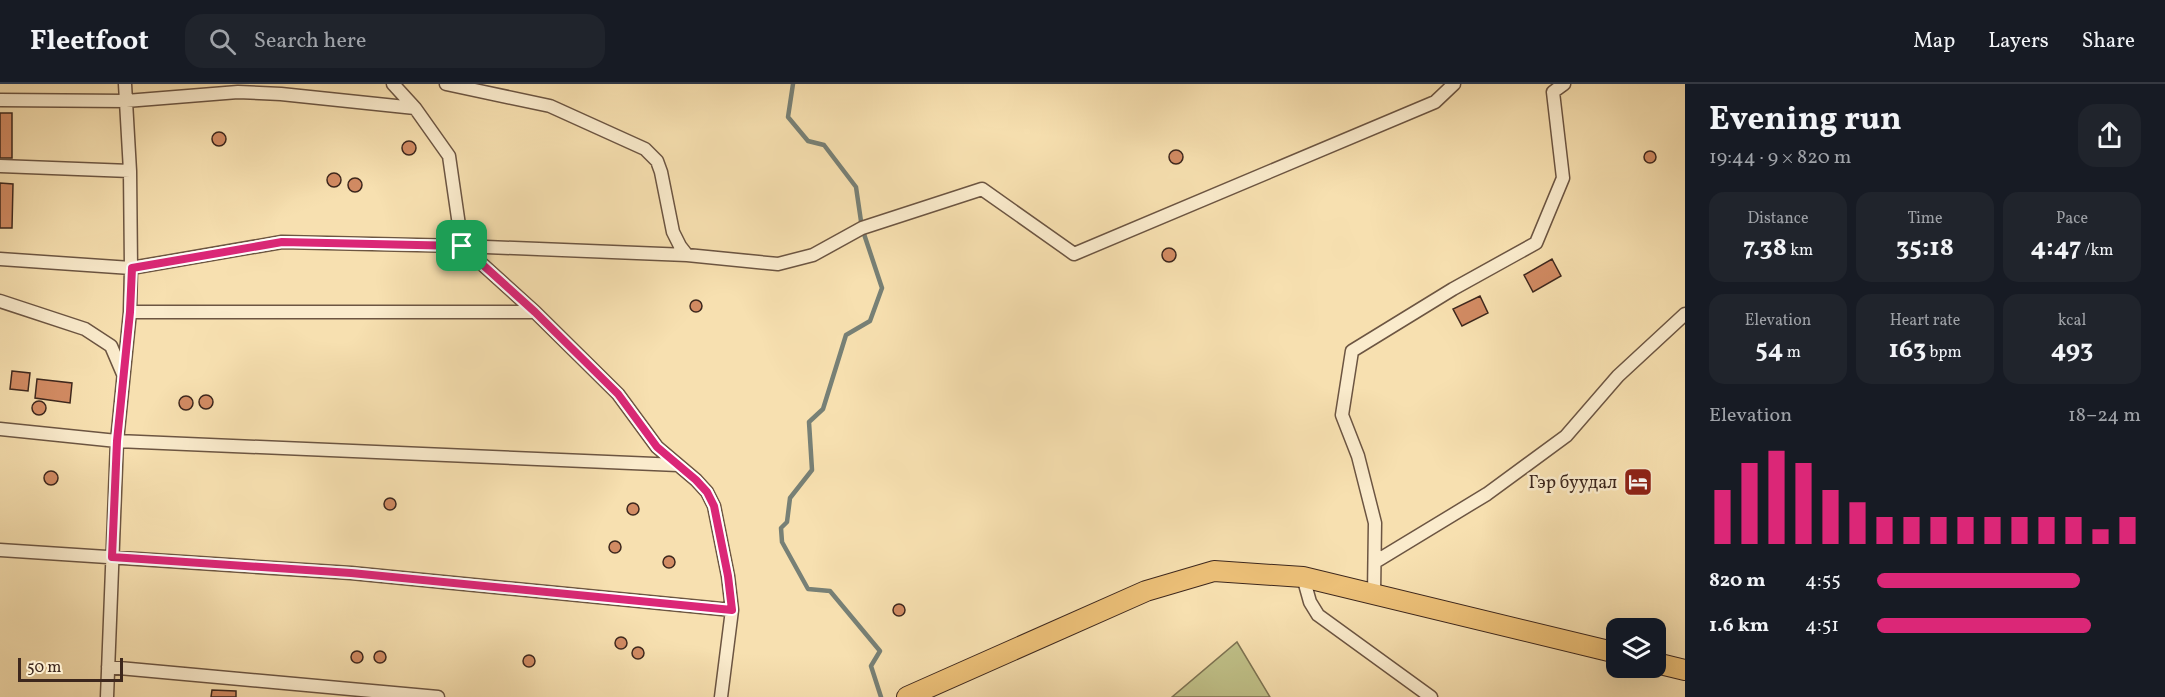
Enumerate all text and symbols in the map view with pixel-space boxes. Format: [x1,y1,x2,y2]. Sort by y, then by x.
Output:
search box [185,14,605,68]
text: Fleetfoot [30,22,149,61]
icon: search [206,25,239,58]
text: Search here [254,26,366,57]
text: Map [1913,27,1955,56]
text: Layers [1988,27,2049,56]
text: Share [2082,27,2135,56]
text: Evening run [1709,98,1902,144]
button: share [2078,104,2141,167]
text: 19:44 · 9 × 820 m [1709,144,1851,172]
text: Distance [1747,208,1809,230]
text: Time [1907,208,1943,230]
text: Pace [2056,208,2088,230]
pin [436,220,487,271]
icon: arrive [445,229,478,262]
text: 7.38 [1743,230,1787,266]
text: 35:18 [1896,230,1954,266]
text: 4:47 [2031,230,2082,266]
text: km [1787,240,1813,262]
text: /km [2082,240,2113,262]
text: Elevation [1745,310,1811,332]
text: Heart rate [1890,310,1960,332]
text: kcal [2058,310,2086,332]
text: 54 [1755,332,1783,368]
text: 163 [1888,332,1926,368]
text: 493 [2051,332,2093,368]
text: m [1783,342,1801,364]
text: bpm [1926,342,1962,364]
text: Elevation [1709,402,1792,430]
text: 18–24 m [2068,402,2141,430]
hotel icon: Гэр буудал [1622,466,1654,498]
place label: Гэр буудал [1528,471,1617,496]
text: 820 m [1709,567,1766,595]
text: 4:55 [1805,567,1841,595]
text: 1.6 km [1709,612,1769,640]
text: 4:51 [1805,612,1839,640]
map controls [1606,618,1666,678]
button: layers [1606,618,1666,678]
scale bar [18,655,123,682]
text: 50 m [27,657,61,679]

